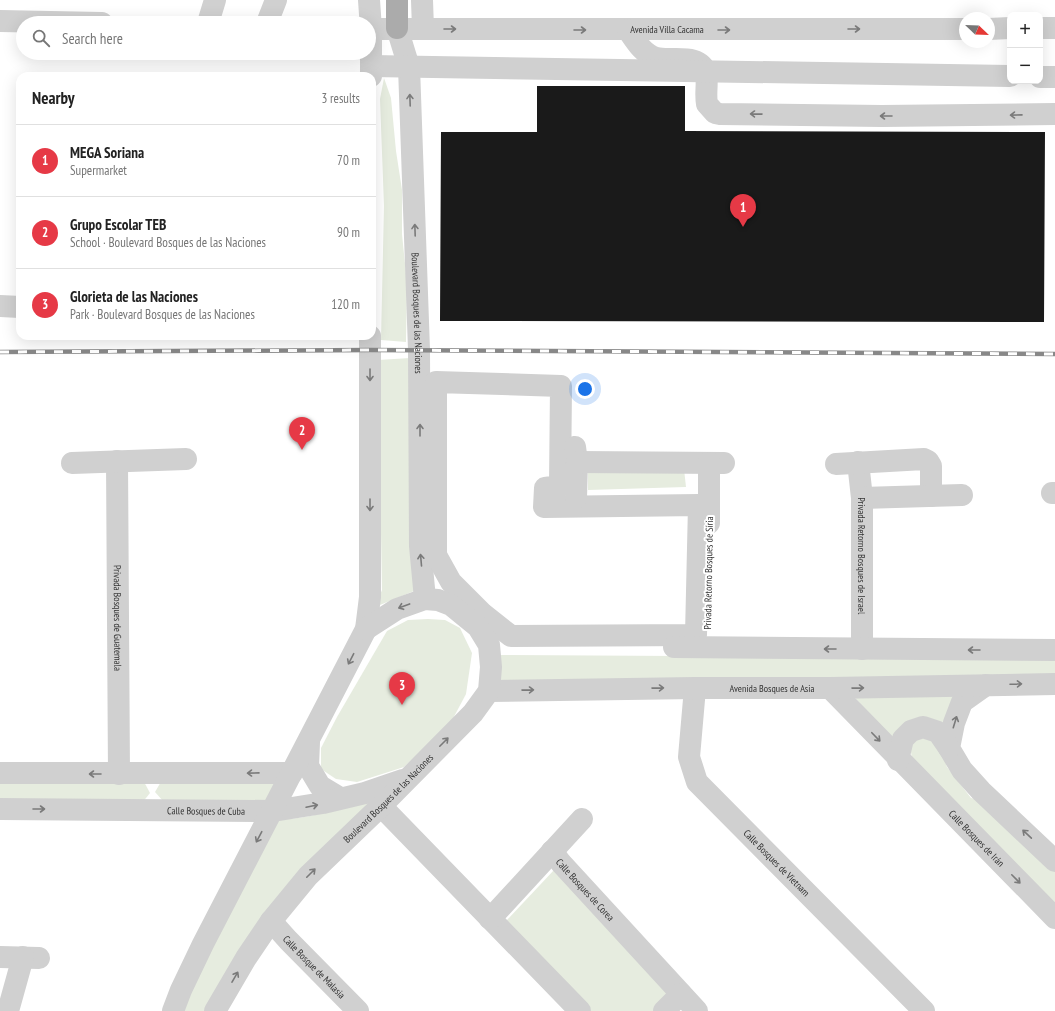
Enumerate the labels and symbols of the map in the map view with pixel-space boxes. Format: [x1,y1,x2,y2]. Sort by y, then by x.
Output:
north arrow [959,12,995,48]
street label: Avenida Villa Cacama [630,23,704,36]
one-way arrow [443,25,456,33]
one-way arrow [847,25,860,33]
one-way arrow [573,26,586,34]
one-way arrow [717,26,730,34]
one-way arrow [406,94,414,107]
one-way arrow [750,110,763,118]
one-way arrow [1010,111,1023,118]
one-way arrow [880,112,893,120]
pin: 1 [730,194,756,227]
one-way arrow [411,224,419,237]
street label: Boulevard Bosques de las Naciones [409,252,425,374]
one-way arrow [366,368,374,381]
your location [575,379,595,399]
pin: 2 [289,417,315,450]
one-way arrow [416,424,424,437]
street label: Privada Retorno Bosques de Israel [855,497,868,615]
one-way arrow [366,498,374,511]
street label: Privada Retorno Bosques de Siria [701,516,716,630]
one-way arrow [418,554,425,567]
street label: Privada Bosques de Guatemala [111,565,124,671]
one-way arrow [399,603,411,611]
one-way arrow [824,645,837,653]
one-way arrow [968,646,981,654]
one-way arrow [347,653,354,665]
pin: 3 [389,672,415,705]
one-way arrow [1009,680,1022,688]
street label: Avenida Bosques de Asia [730,682,814,695]
one-way arrow [651,684,664,692]
one-way arrow [851,684,864,692]
one-way arrow [521,686,534,694]
one-way arrow [952,716,959,729]
one-way arrow [871,732,881,742]
one-way arrow [439,737,449,747]
street label: Boulevard Bosques de las Naciones [341,751,437,846]
one-way arrow [247,769,260,777]
one-way arrow [89,770,102,778]
one-way arrow [305,801,318,809]
street label: Calle Bosques de Cuba [167,804,245,818]
one-way arrow [32,805,45,813]
street label: Calle Bosques de Irán [946,807,1007,870]
street label: Calle Bosques de Vietnam [741,827,813,899]
one-way arrow [1022,830,1032,839]
one-way arrow [255,831,263,843]
street label: Calle Bosques de Corea [553,856,617,924]
one-way arrow [306,868,316,878]
one-way arrow [1012,874,1021,884]
street label: Calle Bosque de Malasia [280,933,348,1001]
one-way arrow [231,971,239,983]

